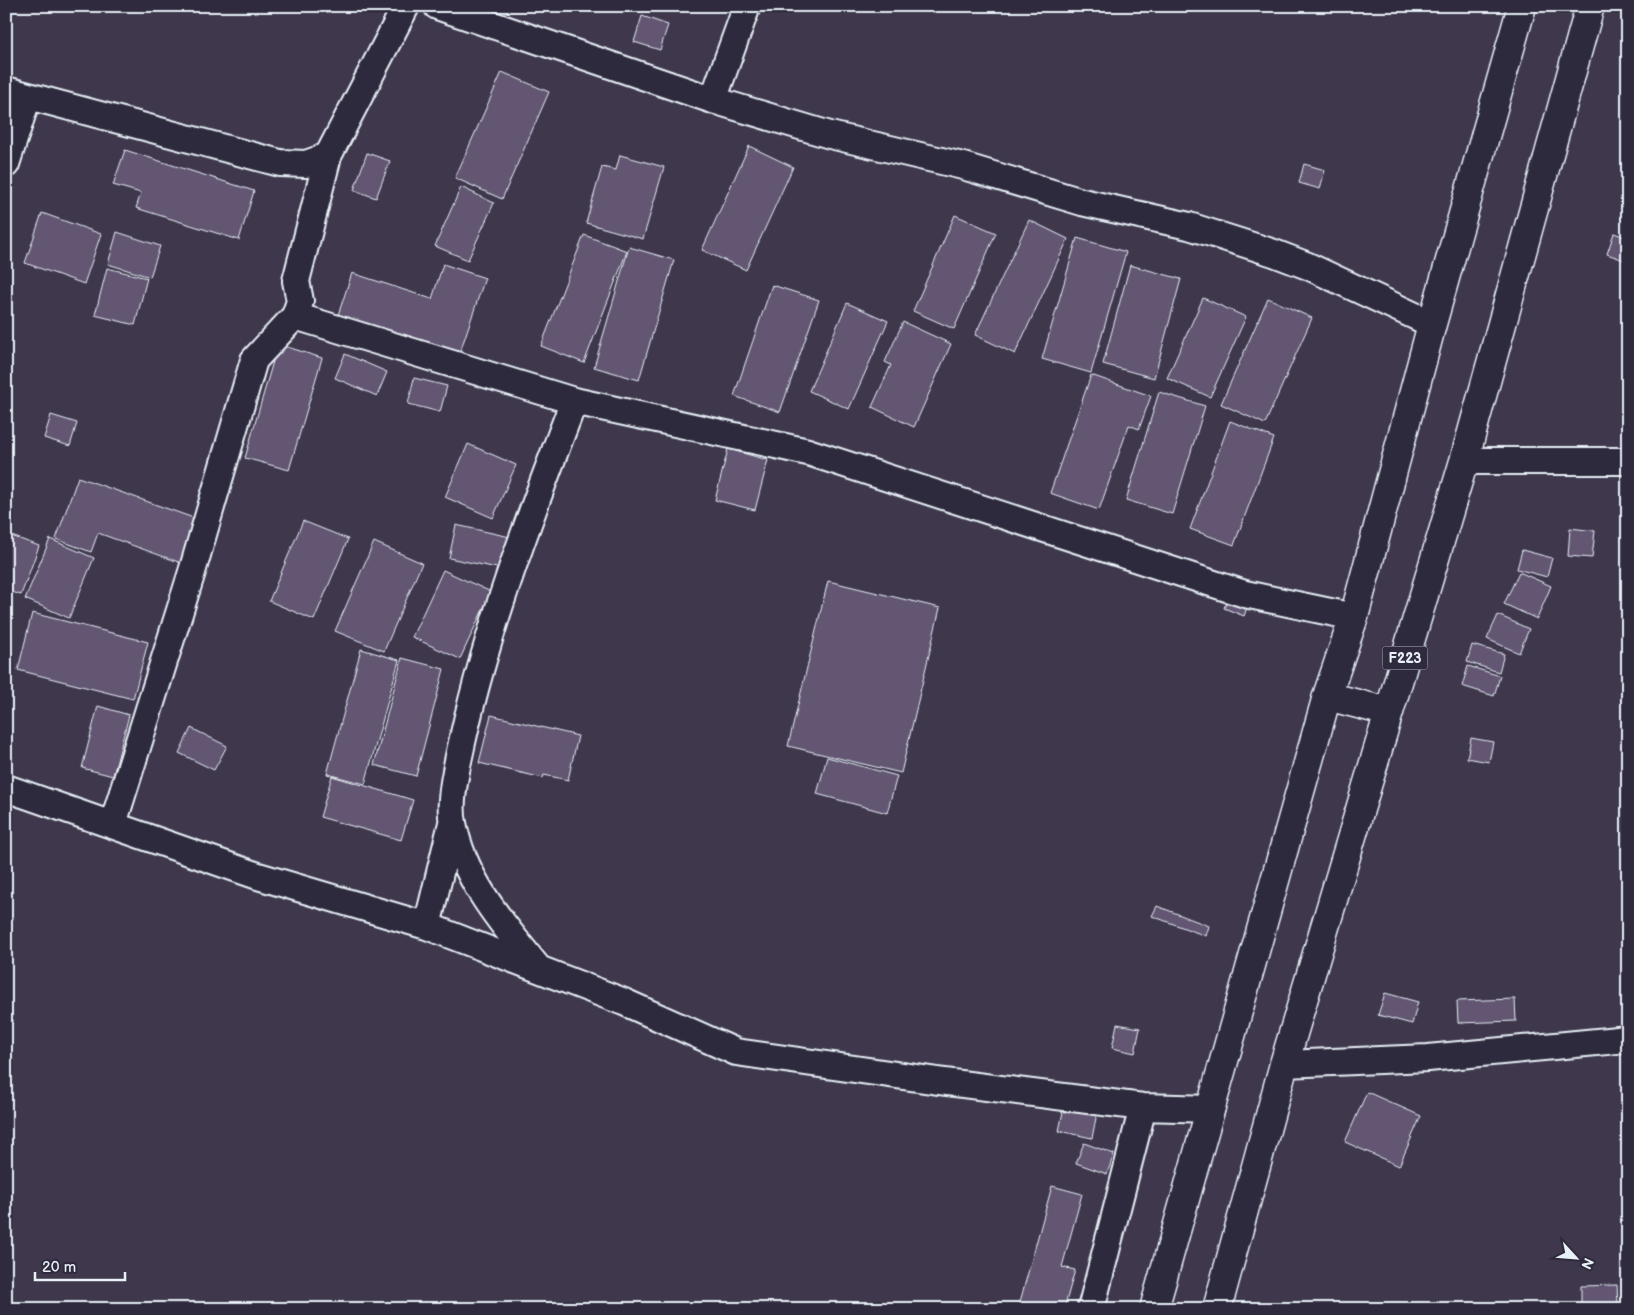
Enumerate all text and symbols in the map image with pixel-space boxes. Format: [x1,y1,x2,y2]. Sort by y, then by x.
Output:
road number: F223 [1382,646,1428,670]
north arrow [1552,1232,1602,1282]
scale bar [35,1250,125,1282]
text: N [1577,1255,1597,1272]
text: 20 m [42,1258,76,1277]

